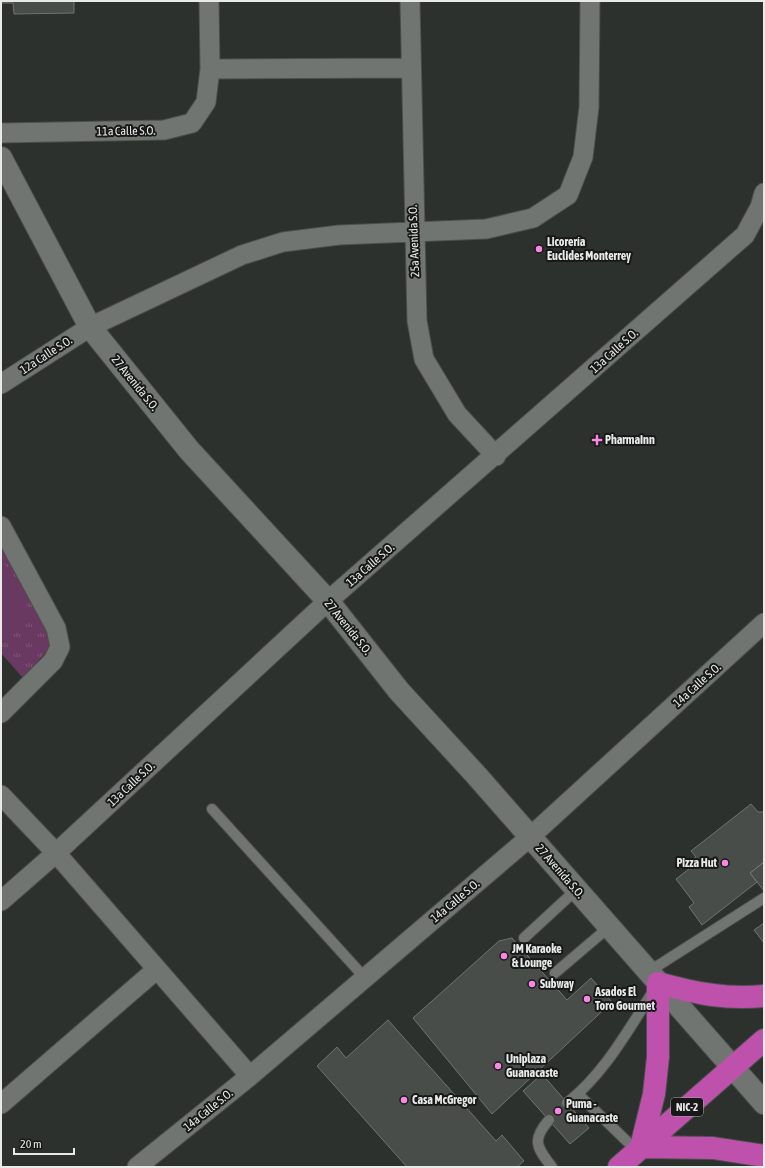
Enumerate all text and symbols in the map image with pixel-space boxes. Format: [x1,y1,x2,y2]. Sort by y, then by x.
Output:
street label: 11a Calle S.O. [96,123,156,139]
street label: 25a Avenida S.O. [406,205,422,277]
place label: Licorería Euclides Monterrey [547,235,631,263]
marker: Licorería Euclides Monterrey [534,244,544,254]
street label: 13a Calle S.O. [587,326,641,376]
street label: 12a Calle S.O. [17,333,75,377]
street label: 27 Avenida S.O. [109,353,161,413]
place label: PharmaInn [605,433,655,447]
marker: PharmaInn [592,435,602,445]
street label: 13a Calle S.O. [343,540,397,590]
street label: 27 Avenida S.O. [322,597,374,657]
street label: 14a Calle S.O. [670,660,724,710]
street label: 13a Calle S.O. [105,759,157,809]
street label: 27 Avenida S.O. [533,841,587,901]
place label: Pizza Hut [676,856,718,870]
marker: Pizza Hut [720,858,730,868]
street label: 14a Calle S.O. [428,877,482,925]
place label: JM Karaoke & Lounge [511,942,562,970]
marker: JM Karaoke & Lounge [499,951,509,961]
place label: Subway [540,977,574,991]
marker: Subway [527,979,537,989]
place label: Asados El Toro Gourmet [594,985,655,1013]
marker: Asados El Toro Gourmet [582,994,592,1004]
place label: Uniplaza Guanacaste [506,1052,559,1080]
marker: Uniplaza Guanacaste [493,1061,503,1071]
street label: 14a Calle S.O. [181,1086,235,1134]
place label: Casa McGregor [412,1093,477,1107]
marker: Casa McGregor [399,1095,409,1105]
place label: Puma - Guanacaste [566,1097,619,1125]
road number: NIC-2 [671,1098,703,1116]
marker: Puma - Guanacaste [553,1106,563,1116]
scale bar [14,1130,74,1156]
text: 20 m [20,1137,42,1151]

